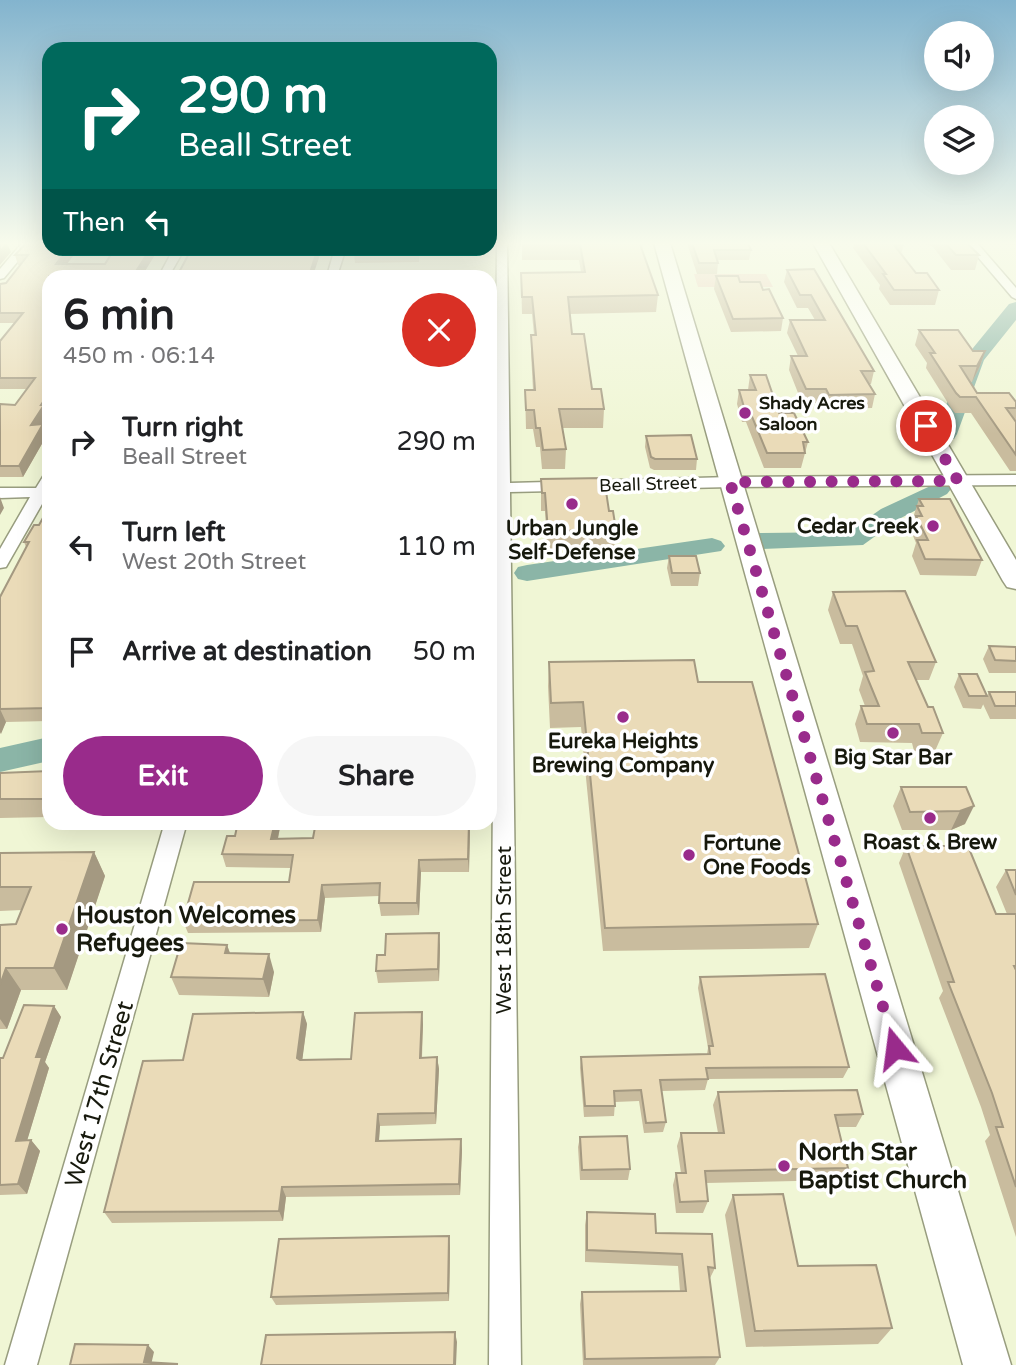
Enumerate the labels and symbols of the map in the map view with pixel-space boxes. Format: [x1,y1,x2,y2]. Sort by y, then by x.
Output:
place label: Shady Acres Saloon [759,392,865,435]
pin [896,396,956,456]
marker: Shady Acres Saloon [737,405,753,421]
street label: Beall Street [599,471,697,497]
marker: Urban Jungle Self-Defense [564,496,580,512]
place label: Cedar Creek [797,514,920,539]
place label: Urban Jungle Self-Defense [506,516,638,565]
marker: Cedar Creek [925,518,941,534]
marker: Eureka Heights Brewing Company [615,709,631,725]
marker: Big Star Bar [885,725,901,741]
place label: Eureka Heights Brewing Company [532,729,715,778]
place label: Big Star Bar [834,745,953,770]
marker: Roast & Brew [922,810,938,826]
place label: Roast & Brew [863,830,998,855]
place label: Fortune One Foods [703,831,811,880]
street label: West 18th Street [492,846,517,1014]
marker: Fortune One Foods [681,847,697,863]
place label: Houston Welcomes Refugees [76,901,296,958]
marker: Houston Welcomes Refugees [54,921,70,937]
street label: West 17th Street [59,998,140,1191]
position arrow [858,1011,932,1085]
place label: North Star Baptist Church [798,1138,967,1195]
marker: North Star Baptist Church [776,1158,792,1174]

